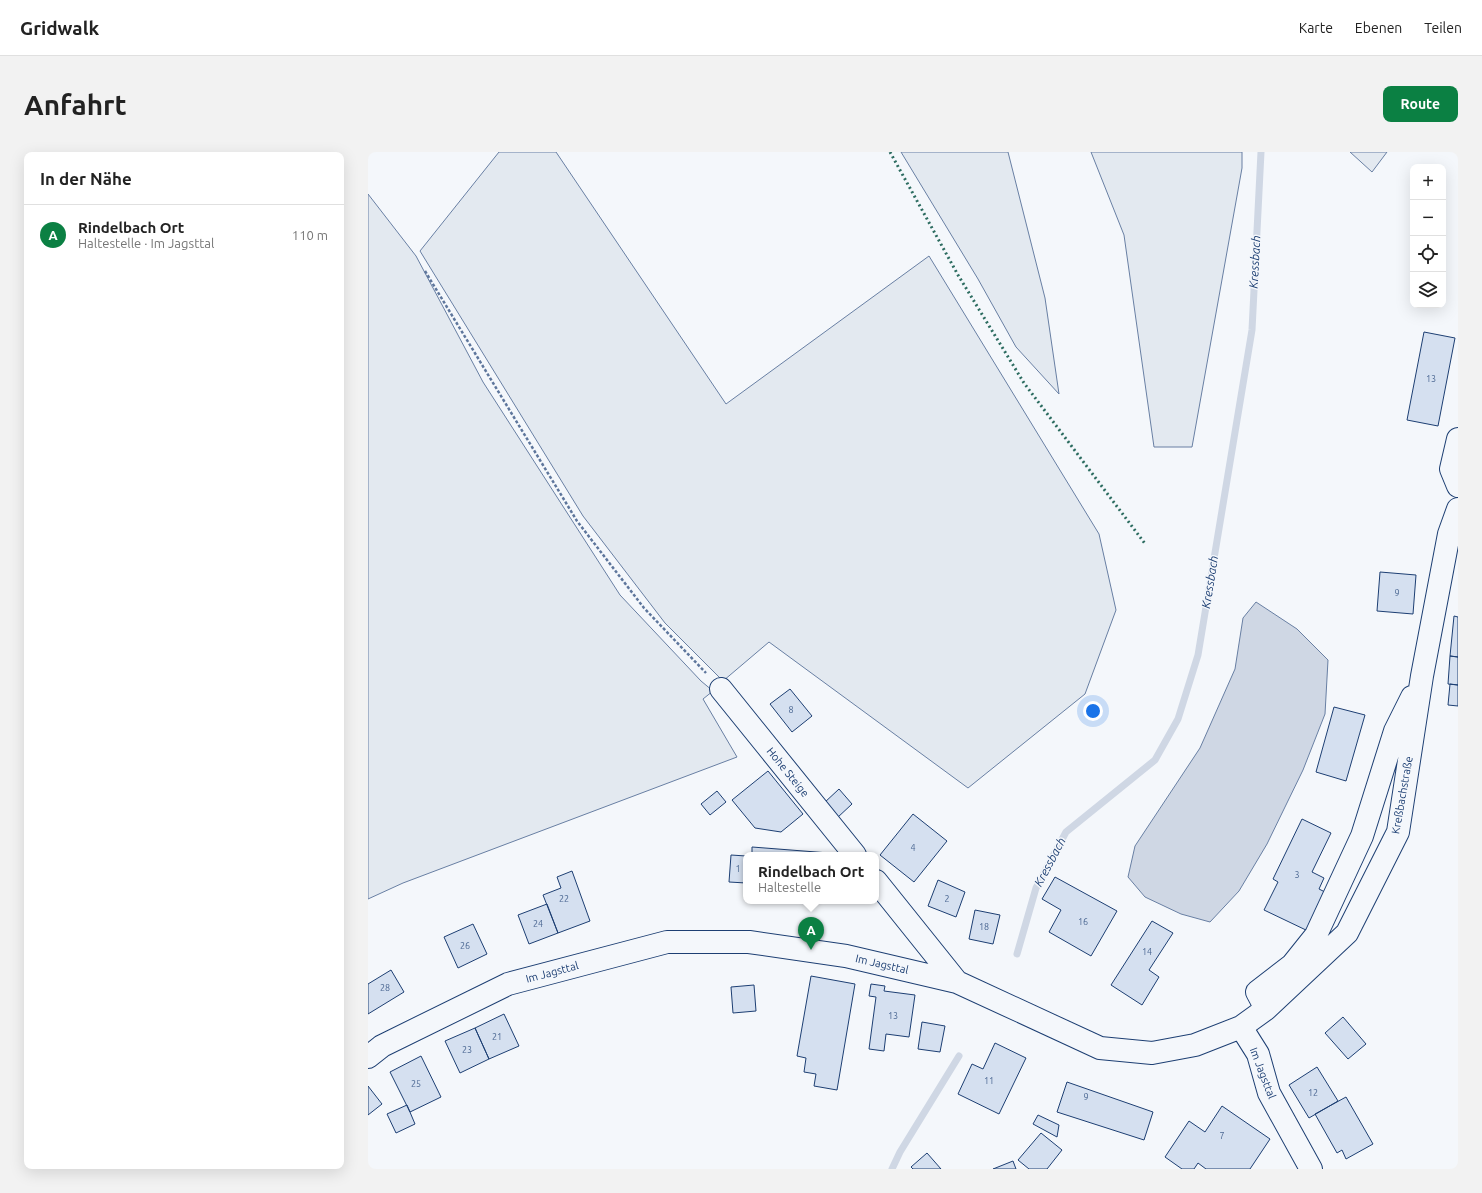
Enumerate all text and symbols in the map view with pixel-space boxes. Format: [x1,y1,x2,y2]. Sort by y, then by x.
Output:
text: Gridwalk [20,17,99,39]
text: Karte [1299,20,1333,36]
text: Ebenen [1355,20,1402,36]
text: Teilen [1424,20,1462,36]
button: Route [1383,86,1458,122]
text: Anfahrt [24,89,127,120]
map controls [1410,164,1446,308]
button: + [1410,164,1446,200]
text: In der Nähe [40,169,132,188]
button: − [1410,200,1446,236]
text: Rindelbach Ort [78,219,184,236]
text: A [48,228,58,242]
text: 110 m [292,228,328,242]
water label: Kressbach [1247,235,1262,289]
text: Haltestelle · Im Jagsttal [78,236,214,250]
button: locate [1410,236,1446,272]
button: layers [1410,272,1446,308]
house number: 13 [1426,374,1436,384]
water label: Kressbach [1199,555,1220,609]
house number: 9 [1394,588,1400,598]
your location [1083,701,1103,721]
house number: 8 [788,705,794,715]
street label: Hohe Steige [764,745,812,799]
street label: Kreßbachstraße [1389,755,1415,835]
water label: Kressbach [1031,835,1068,888]
house number: 4 [910,843,916,853]
popup [743,852,879,904]
text: Rindelbach Ort [758,863,864,880]
house number: 1 [735,864,741,874]
house number: 3 [1294,870,1300,880]
text: Haltestelle [758,880,821,894]
house number: 22 [559,894,569,904]
house number: 2 [944,894,950,904]
pin: A [798,917,824,950]
house number: 16 [1078,917,1088,927]
house number: 24 [533,919,543,929]
house number: 18 [979,922,989,932]
house number: 26 [460,941,470,951]
house number: 14 [1142,947,1152,957]
street label: Im Jagsttal [854,952,910,976]
street label: Im Jagsttal [524,959,580,985]
house number: 28 [380,983,390,993]
house number: 13 [888,1011,898,1021]
house number: 21 [492,1032,502,1042]
house number: 23 [462,1045,472,1055]
street label: Im Jagsttal [1248,1046,1278,1101]
house number: 11 [984,1076,994,1086]
house number: 25 [411,1079,421,1089]
house number: 12 [1308,1088,1318,1098]
house number: 9 [1083,1092,1089,1102]
house number: 7 [1219,1131,1225,1141]

